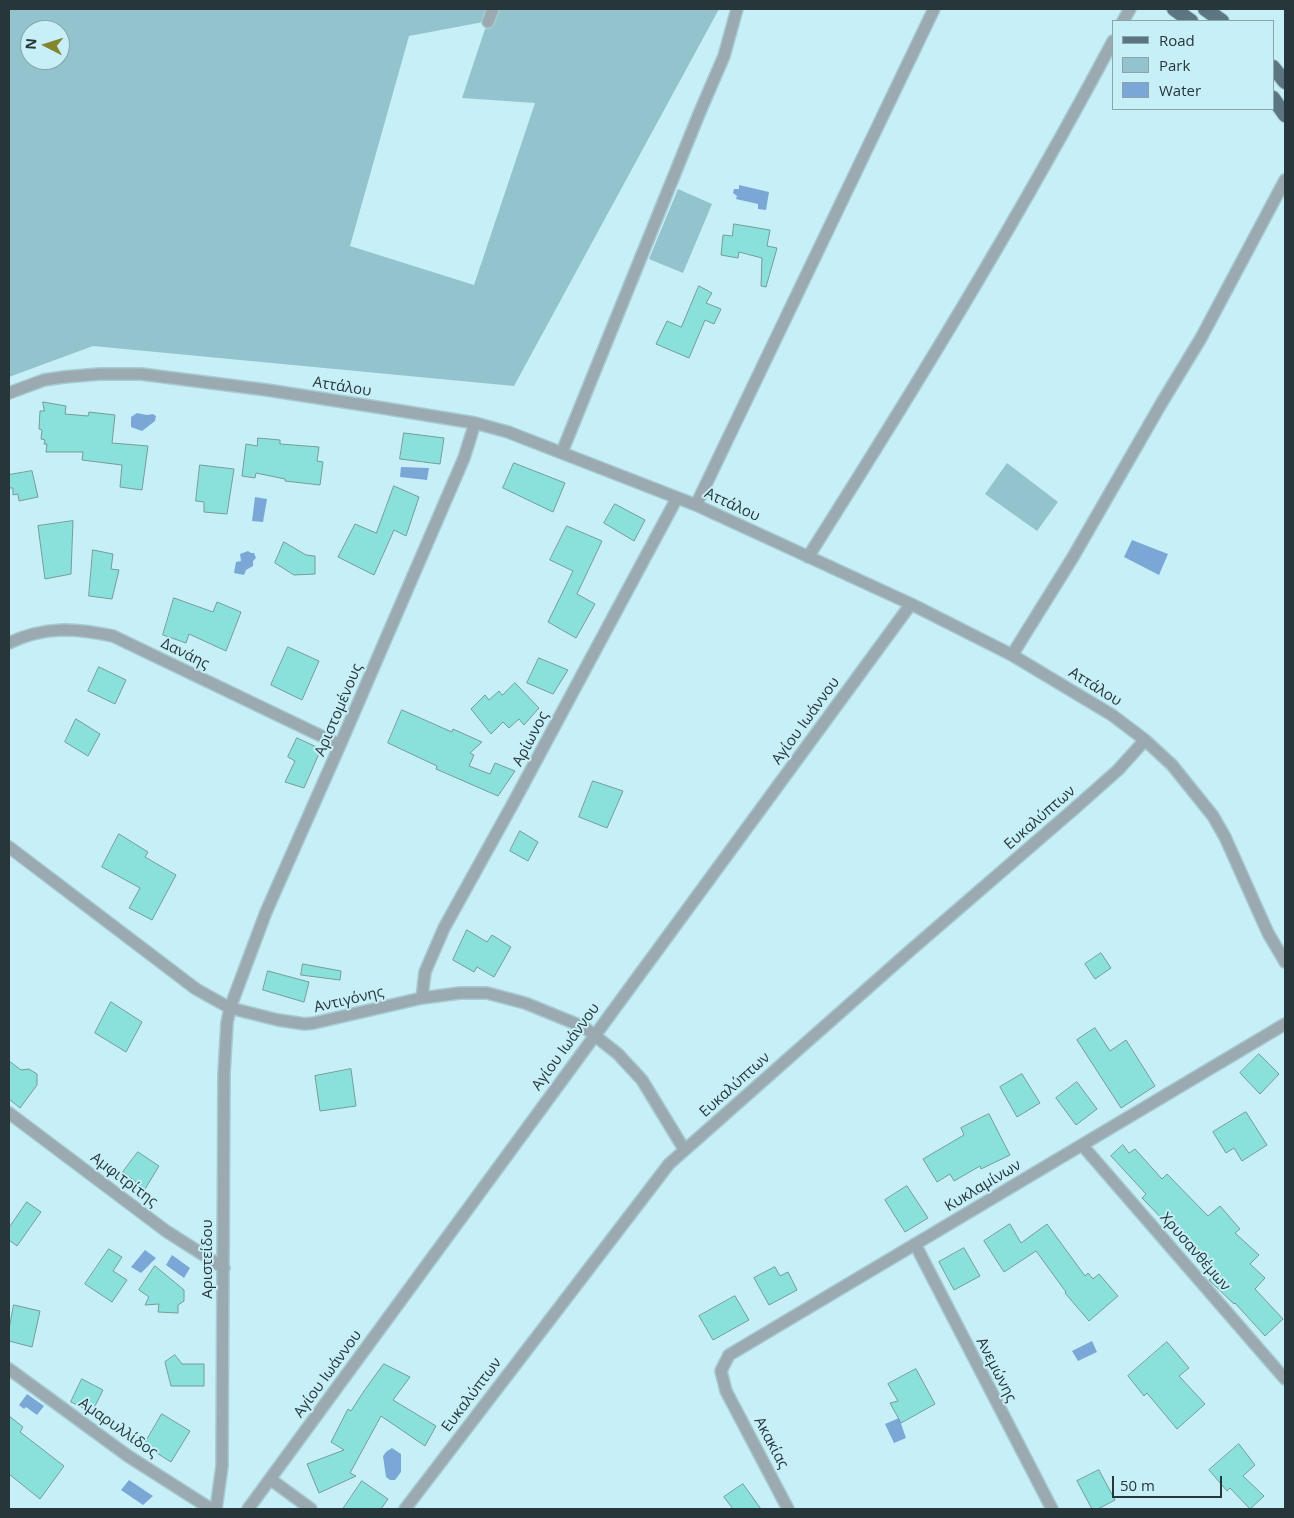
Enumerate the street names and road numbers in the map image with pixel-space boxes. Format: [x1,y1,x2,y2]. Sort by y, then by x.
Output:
street label: Αττάλου [311,373,373,401]
street label: Αττάλου [701,484,763,526]
street label: Δανάης [158,635,212,673]
street label: Αριστομένους [311,661,367,759]
street label: Αττάλου [1065,664,1125,710]
street label: Αγίου Ιωάννου [768,674,844,768]
street label: Αρίωνος [509,708,553,770]
street label: Ευκαλύπτων [1001,782,1079,854]
street label: Αντιγόνης [312,983,386,1017]
street label: Αγίου Ιωάννου [528,1000,604,1094]
street label: Ευκαλύπτων [696,1049,774,1121]
street label: Αμφιτρίτης [87,1149,161,1211]
street label: Κυκλαμίνων [942,1156,1024,1216]
street label: Χρυσανθέμων [1156,1209,1234,1295]
street label: Αριστείδου [199,1219,217,1299]
street label: Αγίου Ιωάννου [290,1327,366,1421]
street label: Ανεμώνης [972,1335,1020,1405]
street label: Ευκαλύπτων [438,1354,506,1436]
street label: Αμαρυλλίδος [75,1394,161,1462]
street label: Ακακίας [750,1414,792,1472]

